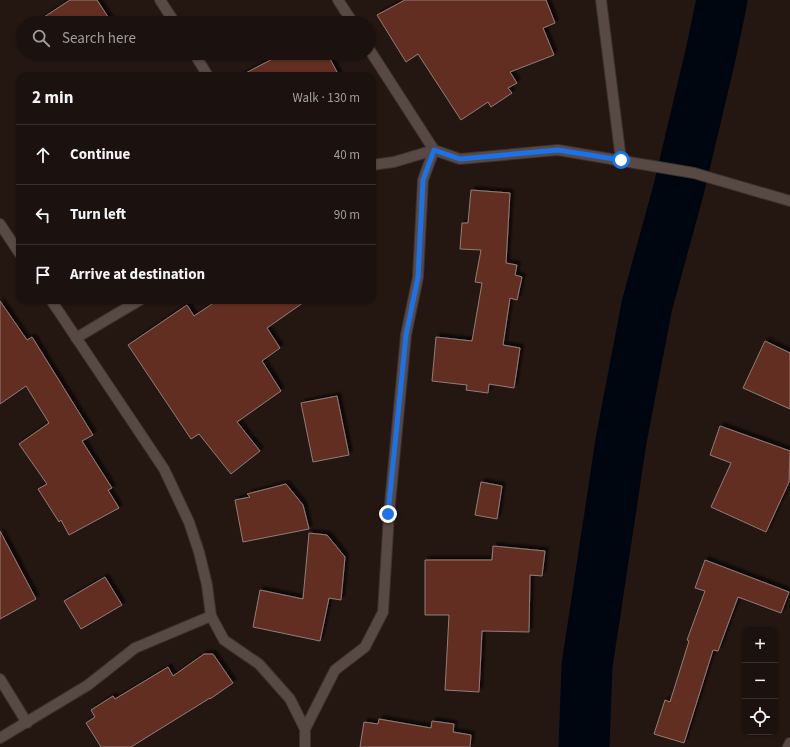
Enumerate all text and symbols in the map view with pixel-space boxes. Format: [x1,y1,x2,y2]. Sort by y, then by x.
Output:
search box [16,16,376,60]
icon: search [30,27,52,49]
text: Search here [62,28,136,49]
text: 2 min [32,86,73,110]
text: Walk · 130 m [292,89,360,107]
icon: ahead [32,144,54,166]
text: Continue [70,144,130,165]
text: 40 m [334,146,360,164]
route start [612,151,630,169]
icon: left [32,204,54,226]
text: Turn left [70,204,126,225]
text: 90 m [334,206,360,224]
icon: arrive [32,264,54,286]
text: Arrive at destination [70,264,205,285]
route end [379,505,397,523]
map controls [742,627,778,735]
button: + [742,627,778,663]
button: − [742,663,778,699]
button: locate [742,699,778,735]

